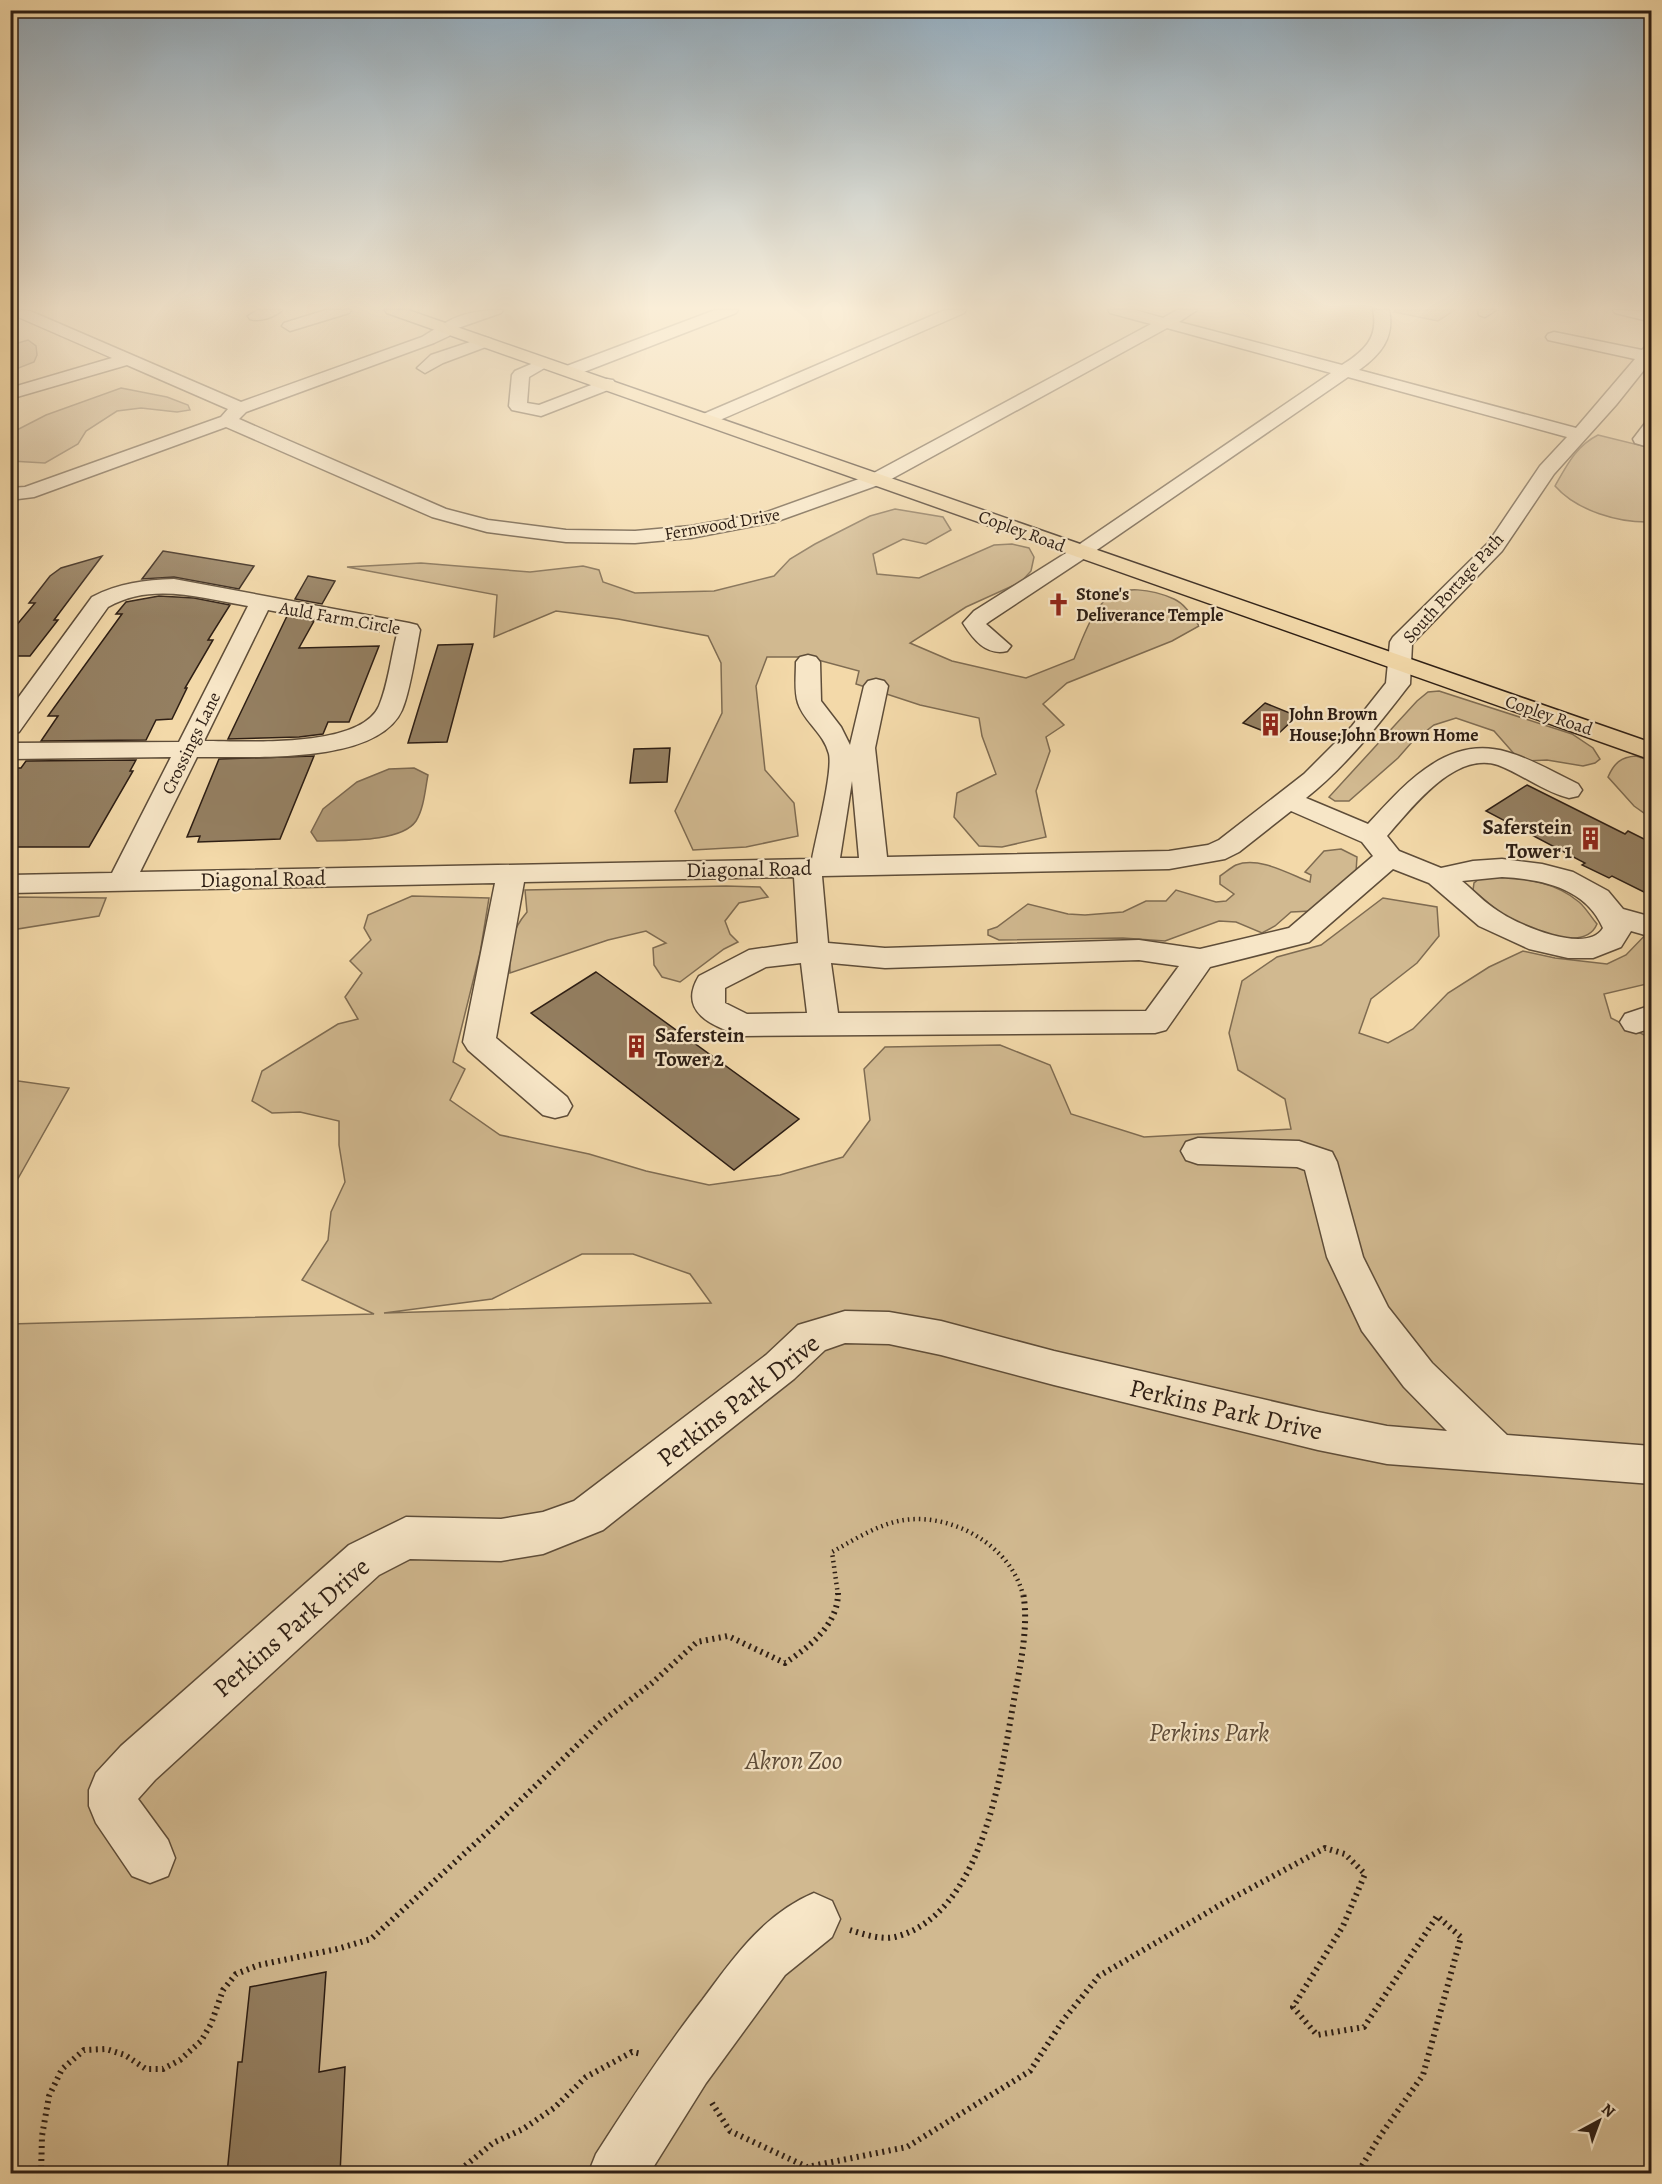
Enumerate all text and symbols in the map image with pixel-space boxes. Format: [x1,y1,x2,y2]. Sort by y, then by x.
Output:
street label: Fernwood Drive [662,502,782,546]
street label: Copley Road [975,504,1069,558]
street label: South Portage Path [1397,528,1509,648]
place label: Stone's Deliverance Temple [1076,582,1224,627]
church icon: Stone's Deliverance Temple [1045,591,1071,617]
street label: Auld Farm Circle [277,595,402,640]
street label: Crossings Lane [156,688,226,798]
street label: Copley Road [1502,689,1596,741]
place label: John Brown House;John Brown Home [1289,702,1479,747]
building icon: John Brown House;John Brown Home [1258,711,1284,737]
place label: Saferstein Tower 1 [1482,813,1572,865]
building icon: Saferstein Tower 1 [1577,826,1603,852]
street label: Diagonal Road [686,854,813,884]
street label: Diagonal Road [200,864,327,894]
place label: Saferstein Tower 2 [655,1021,745,1073]
building icon: Saferstein Tower 2 [624,1034,650,1060]
street label: Perkins Park Drive [650,1326,827,1475]
street label: Perkins Park Drive [1126,1370,1326,1449]
street label: Perkins Park Drive [205,1549,377,1705]
park label: Perkins Park [1149,1715,1269,1750]
park label: Akron Zoo [744,1743,842,1778]
north arrow [1569,2091,1629,2151]
text: N [1597,2098,1620,2123]

